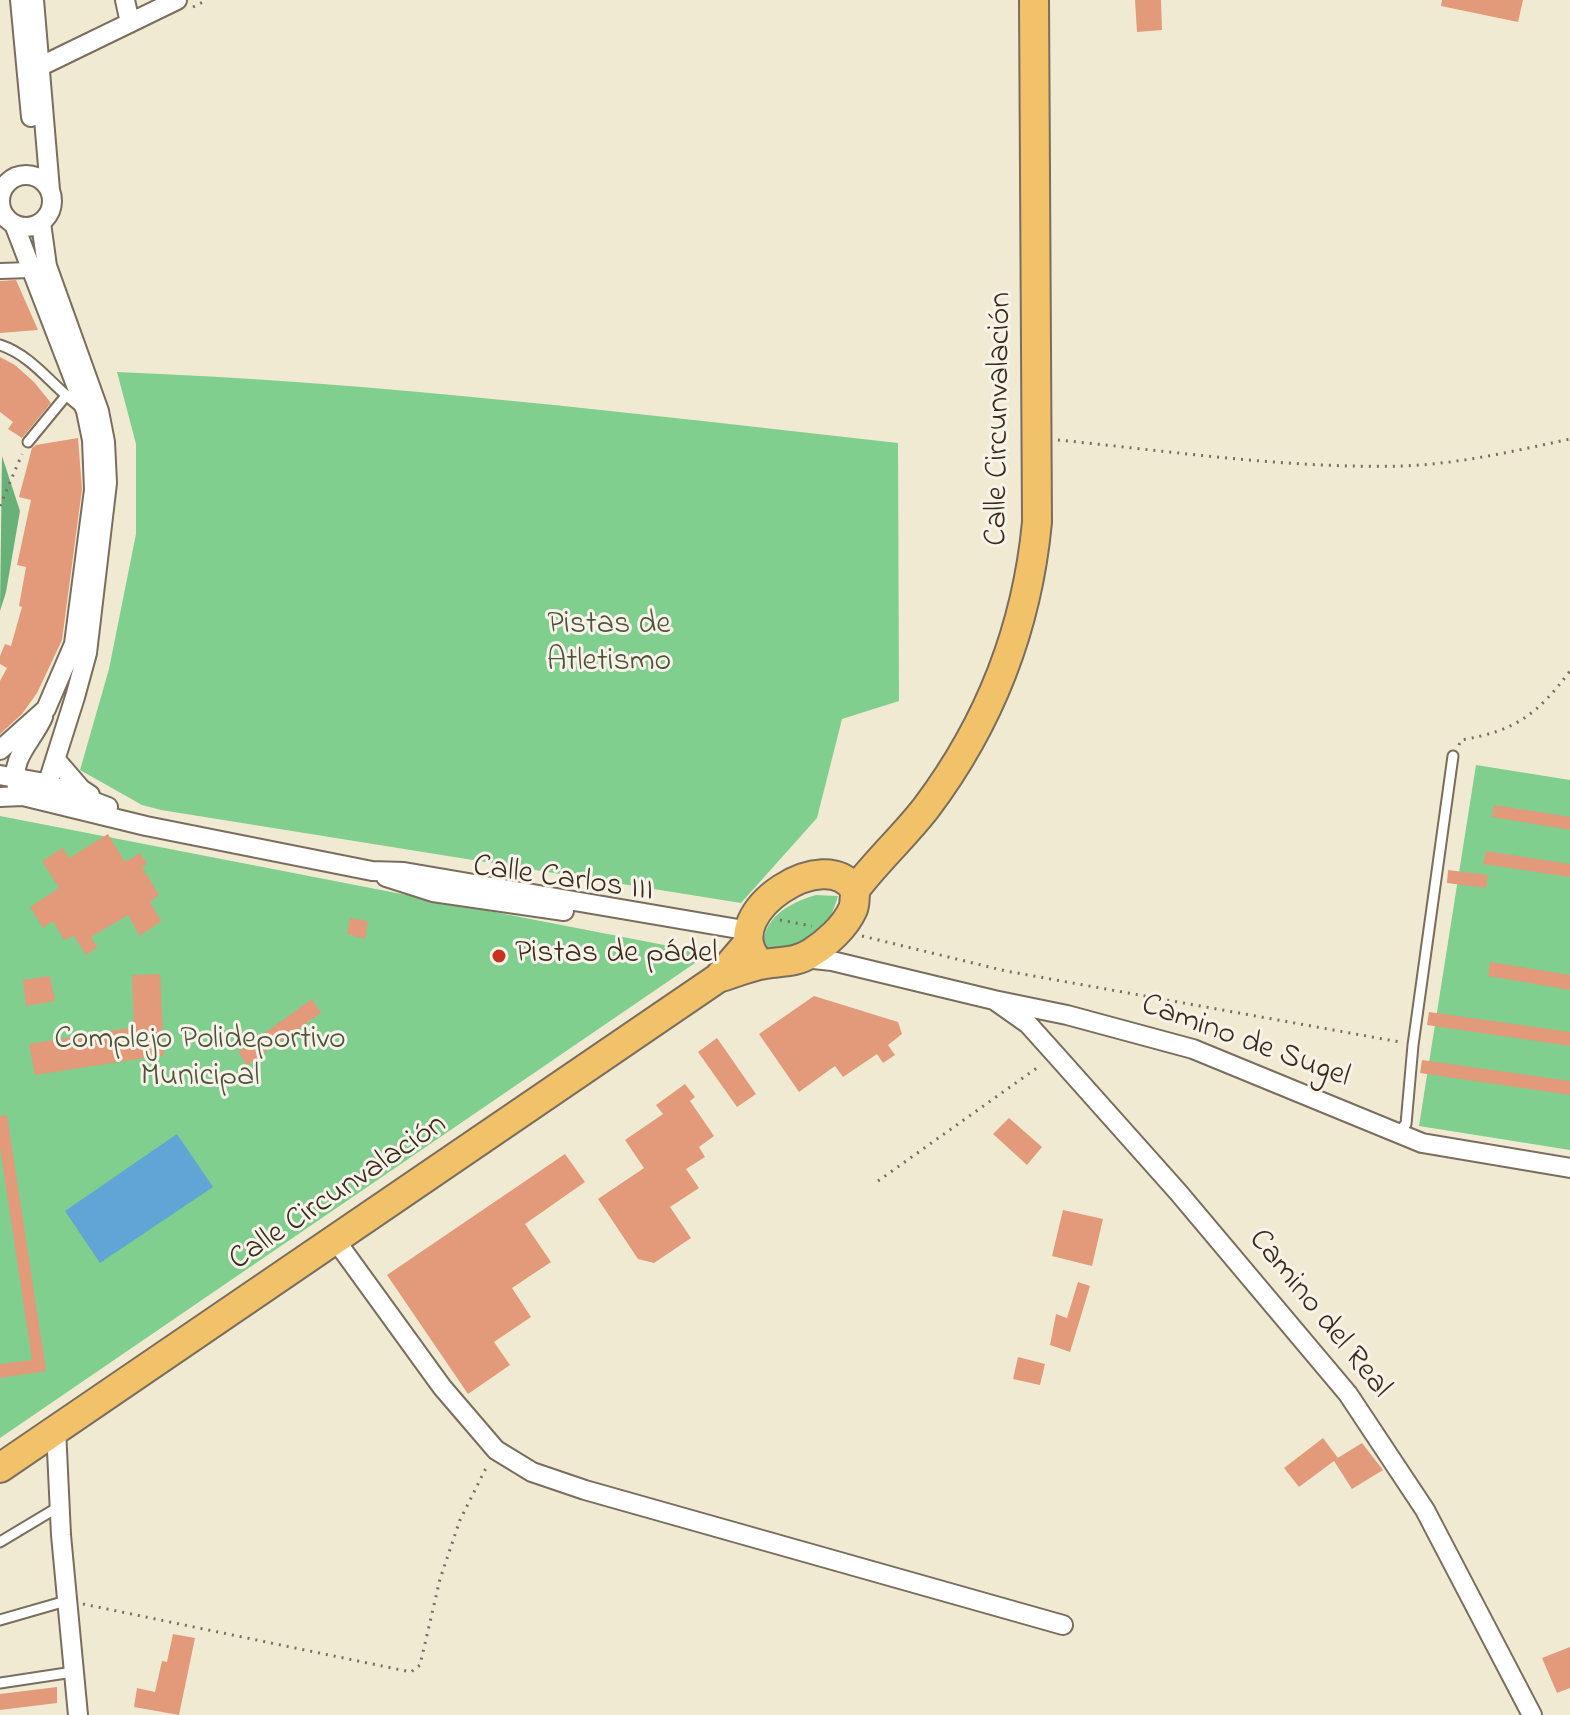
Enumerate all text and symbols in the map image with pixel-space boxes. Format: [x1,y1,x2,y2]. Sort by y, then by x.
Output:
street label: Calle Circunvalación [980,292,1022,546]
park label: Pistas de Atletismo [547,608,671,683]
street label: Calle Carlos III [470,849,656,913]
place label: Pistas de pádel [515,937,718,975]
marker: Pistas de pádel [490,947,508,965]
street label: Camino de Sugel [1136,987,1354,1099]
park label: Complejo Polideportivo Municipal [54,1023,346,1098]
street label: Calle Circunvalación [223,1107,455,1281]
street label: Camino del Real [1238,1223,1398,1407]

